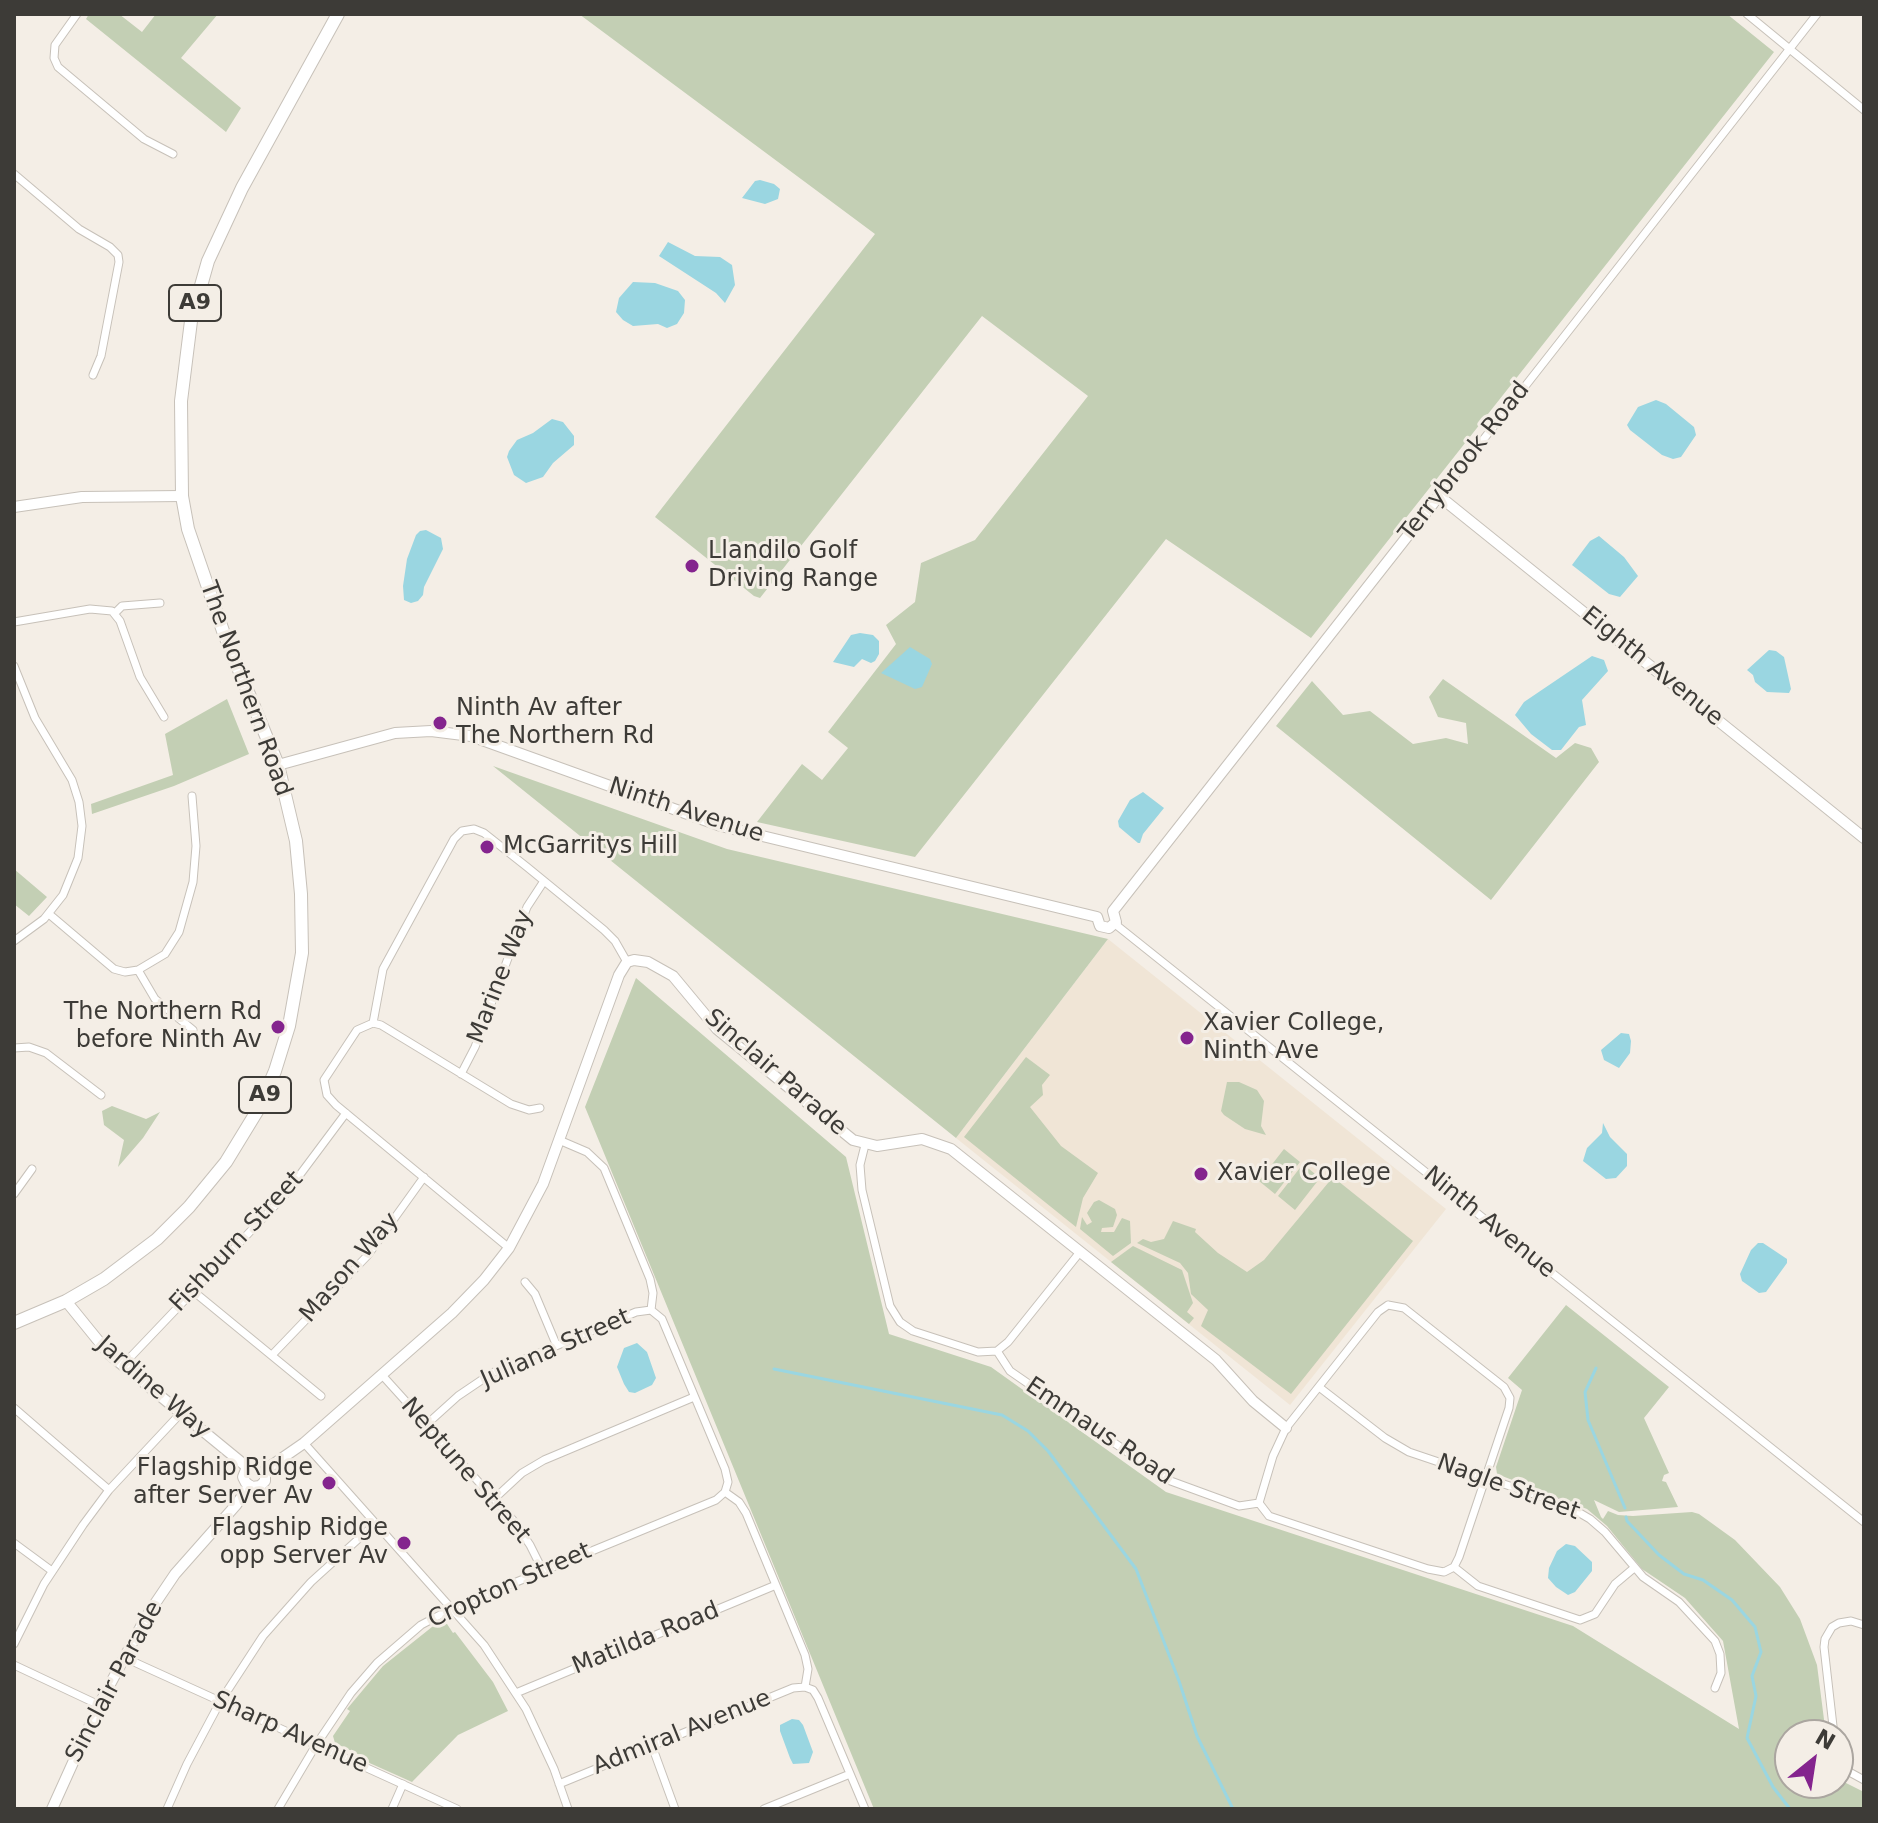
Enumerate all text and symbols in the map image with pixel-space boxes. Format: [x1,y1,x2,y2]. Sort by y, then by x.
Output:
road number: A9 [169,285,221,321]
street label: Terrybrook Road [1394,376,1536,548]
place label: Llandilo Golf Driving Range [708,538,878,594]
marker: Llandilo Golf Driving Range [683,557,701,575]
street label: The Northern Road [193,578,297,800]
street label: Eighth Avenue [1575,601,1729,733]
place label: Ninth Av after The Northern Rd [456,695,654,751]
marker: Ninth Av after The Northern Rd [431,714,449,732]
street label: Ninth Avenue [605,772,767,850]
place label: McGarritys Hill [503,833,678,861]
marker: McGarritys Hill [478,838,496,856]
street label: Marine Way [462,906,540,1048]
place label: The Northern Rd before Ninth Av [64,999,262,1055]
street label: Sinclair Parade [698,1004,852,1142]
place label: Xavier College, Ninth Ave [1203,1010,1384,1066]
marker: The Northern Rd before Ninth Av [269,1018,287,1036]
marker: Xavier College, Ninth Ave [1178,1029,1196,1047]
road number: A9 [239,1077,291,1113]
place label: Xavier College [1217,1160,1391,1188]
street label: Ninth Avenue [1417,1161,1561,1285]
marker: Xavier College [1192,1165,1210,1183]
street label: Fishburn Street [164,1166,310,1318]
street label: Mason Way [294,1207,406,1329]
street label: Juliana Street [477,1303,635,1395]
street label: Jardine Way [90,1331,216,1445]
street label: Emmaus Road [1020,1372,1178,1492]
street label: Neptune Street [394,1392,536,1550]
street label: Nagle Street [1433,1449,1583,1527]
place label: Flagship Ridge after Server Av [133,1455,313,1511]
marker: Flagship Ridge after Server Av [320,1474,338,1492]
place label: Flagship Ridge opp Server Av [212,1515,388,1571]
marker: Flagship Ridge opp Server Av [395,1534,413,1552]
street label: Cropton Street [424,1537,596,1635]
street label: Sinclair Parade [60,1596,170,1768]
street label: Matilda Road [568,1596,724,1682]
street label: Admiral Avenue [589,1684,775,1782]
street label: Sharp Avenue [208,1686,372,1780]
north arrow [1774,1719,1854,1799]
text: N [1811,1724,1839,1755]

